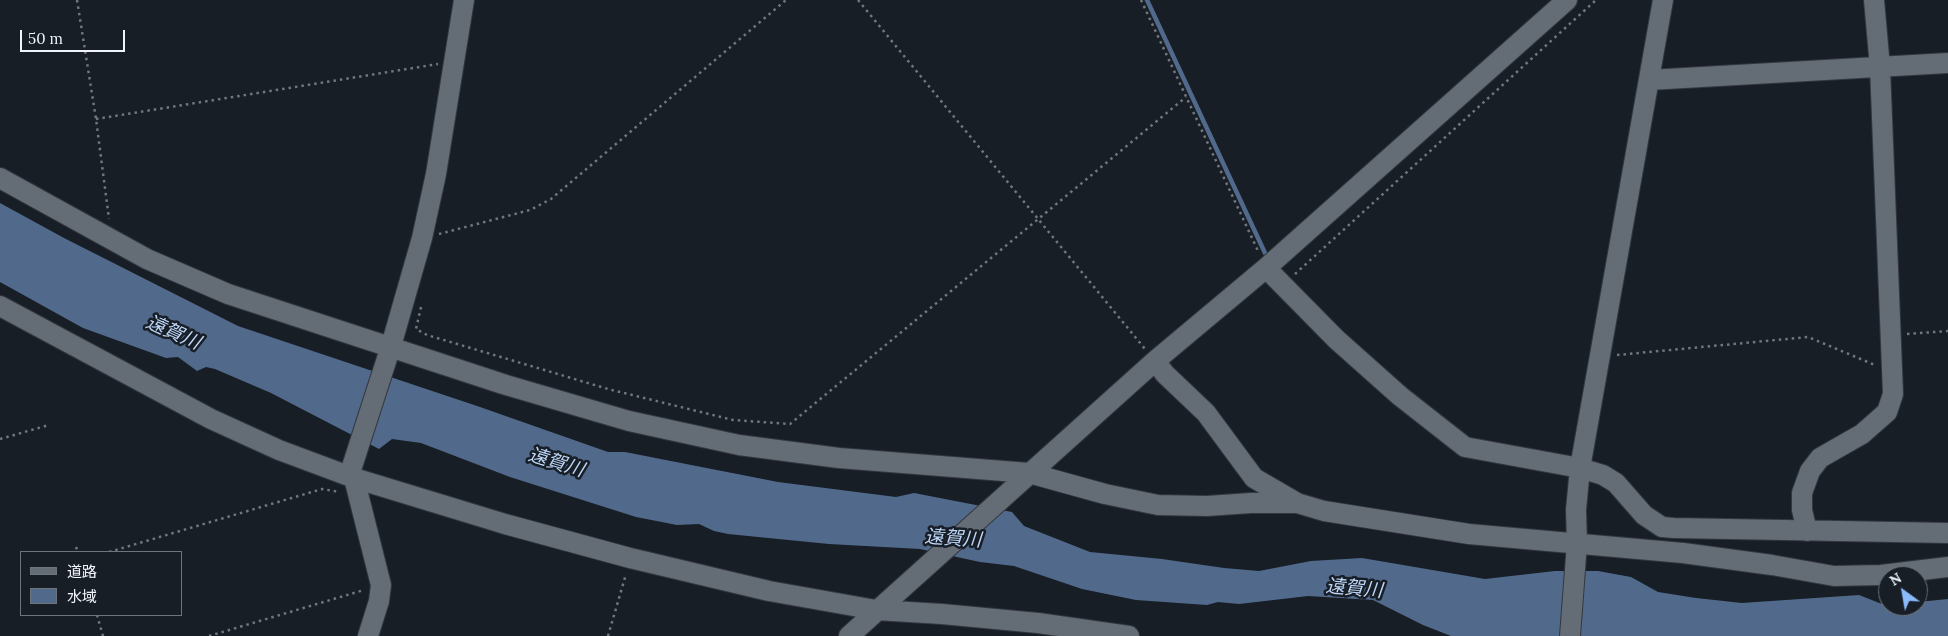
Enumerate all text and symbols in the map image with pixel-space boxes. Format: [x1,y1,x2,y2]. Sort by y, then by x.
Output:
scale bar [22,20,128,52]
text: 50 m [28,29,63,48]
water label: 遠賀川 [142,311,204,355]
water label: 遠賀川 [525,444,587,482]
water label: 遠賀川 [924,526,982,552]
legend [20,551,182,616]
text: 道路 [67,562,97,581]
north arrow [1878,566,1928,616]
text: N [1886,569,1905,590]
water label: 遠賀川 [1325,575,1383,603]
text: 水域 [67,587,97,606]

